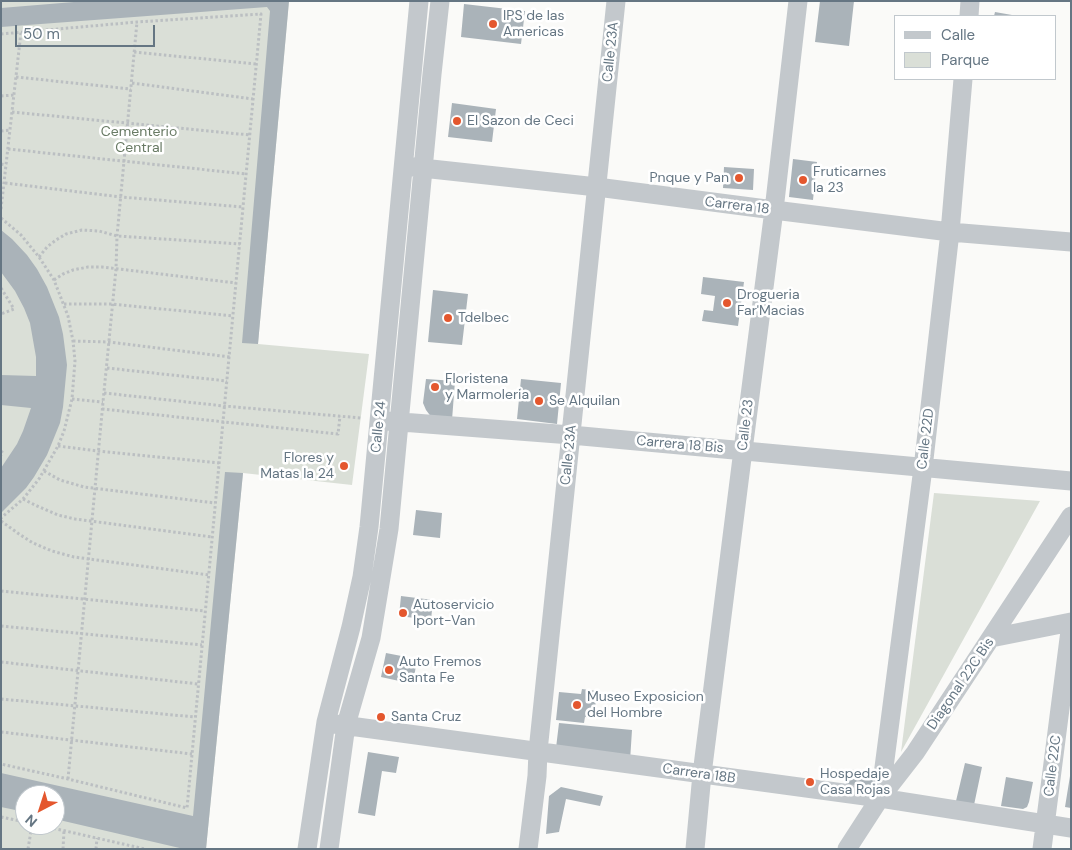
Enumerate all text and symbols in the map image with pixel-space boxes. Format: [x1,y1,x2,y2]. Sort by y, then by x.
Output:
place label: IPS de las Americas [503,8,564,40]
scale bar [18,15,158,47]
legend [894,15,1057,80]
marker: IPS de las Americas [487,18,499,30]
street label: Calle 23A [599,21,623,83]
text: 50 m [23,24,60,44]
text: Calle [941,25,975,45]
text: Parque [941,50,989,70]
place label: El Sazon de Ceci [467,113,574,129]
marker: El Sazon de Ceci [451,115,463,127]
park label: Cementerio Central [101,124,177,156]
place label: Fruticarnes la 23 [813,164,886,196]
place label: Pnque y Pan [649,170,729,186]
marker: Pnque y Pan [733,172,745,184]
marker: Fruticarnes la 23 [797,174,809,186]
street label: Carrera 18 [704,194,770,218]
place label: Drogueria Far'Macias [737,287,804,320]
marker: Drogueria Far'Macias [721,297,733,309]
place label: Tdelbec [458,310,509,326]
marker: Tdelbec [442,312,454,324]
place label: Floristena y Marmoleria [445,371,529,404]
marker: Floristena y Marmoleria [429,381,441,393]
place label: Se Alquilan [549,393,620,409]
marker: Se Alquilan [533,395,545,407]
street label: Calle 23 [734,398,758,452]
street label: Calle 24 [368,400,390,454]
street label: Calle 22D [914,408,938,470]
street label: Calle 23A [557,424,581,486]
street label: Carrera 18 Bis [636,433,724,457]
place label: Flores y Matas la 24 [260,450,334,482]
marker: Flores y Matas la 24 [338,460,350,472]
place label: Autoservicio Iport-Van [413,597,494,630]
marker: Autoservicio Iport-Van [397,607,409,619]
street label: Diagonal 22C Bis [924,635,998,733]
place label: Auto Fremos Santa Fe [399,654,482,686]
marker: Auto Fremos Santa Fe [383,664,395,676]
place label: Museo Exposicion del Hombre [587,689,704,722]
marker: Museo Exposicion del Hombre [571,699,583,711]
place label: Santa Cruz [391,709,461,725]
marker: Santa Cruz [375,711,387,723]
street label: Calle 22C [1041,734,1065,798]
street label: Carrera 18B [661,761,737,787]
place label: Hospedaje Casa Rojas [820,766,890,799]
marker: Hospedaje Casa Rojas [804,776,816,788]
north arrow [15,785,65,835]
text: N [21,811,41,831]

